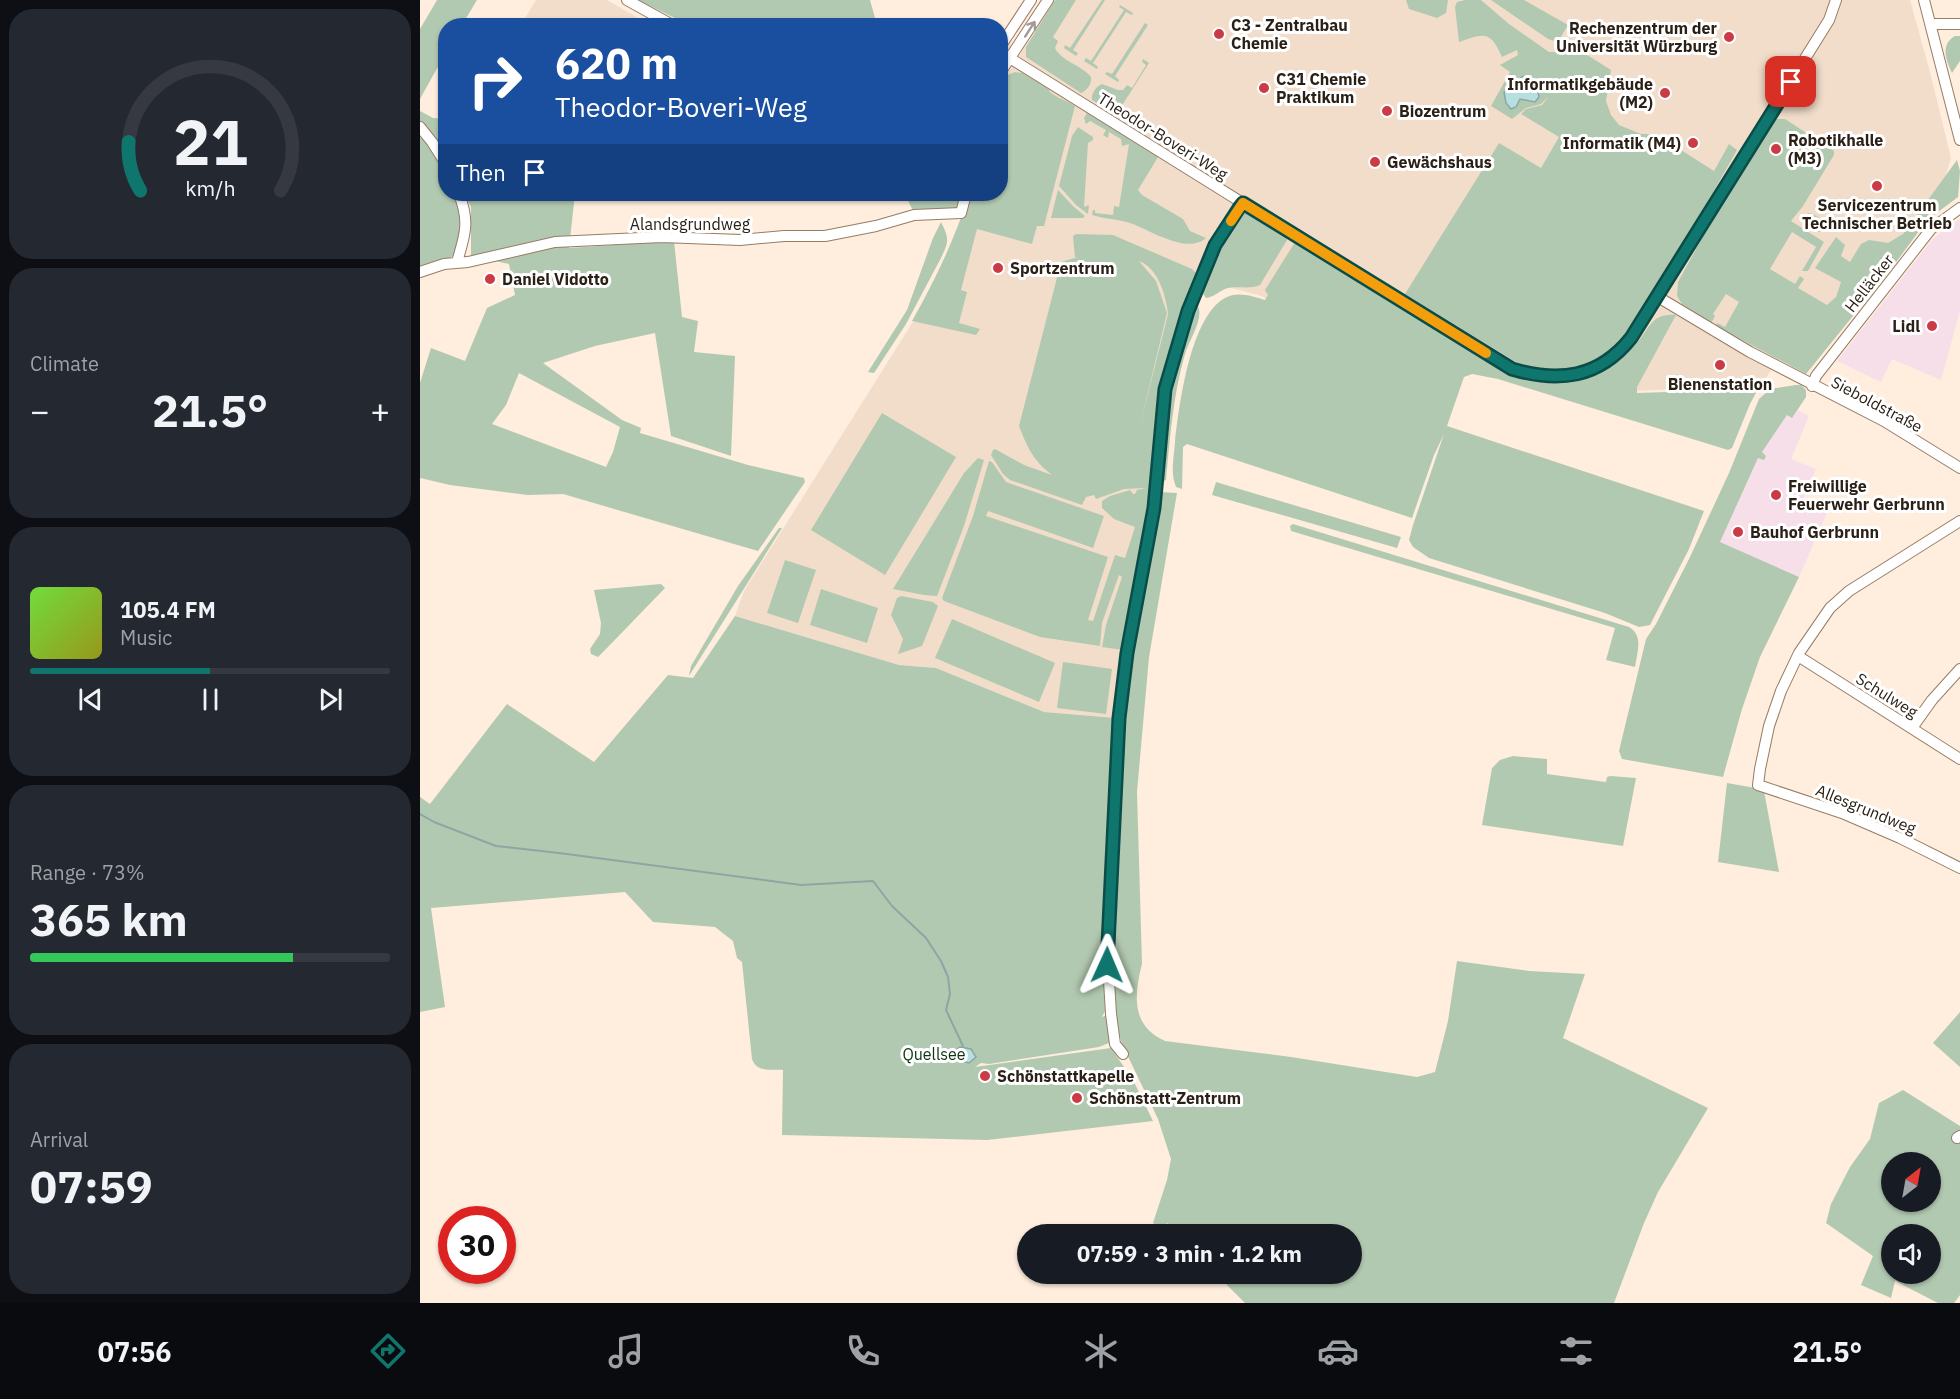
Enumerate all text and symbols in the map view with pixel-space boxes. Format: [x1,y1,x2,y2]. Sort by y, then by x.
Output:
place label: C3 - Zentralbau Chemie [1231,15,1348,53]
place label: Rechenzentrum der Universität Würzburg [1556,18,1718,56]
one-way arrow [1024,22,1036,38]
marker: C3 - Zentralbau Chemie [1212,27,1226,41]
marker: Rechenzentrum der Universität Würzburg [1722,30,1736,44]
text: 620 m [555,36,678,91]
icon: right [456,42,534,120]
pin [1765,56,1816,107]
icon: arrive [1774,65,1807,98]
place label: C31 Chemie Praktikum [1276,69,1366,107]
place label: Informatikgebäude (M2) [1507,74,1653,112]
marker: C31 Chemie Praktikum [1257,81,1271,95]
marker: Informatikgebäude (M2) [1658,86,1672,100]
street label: Theodor-Boveri-Weg [1094,88,1232,184]
text: Theodor-Boveri-Weg [555,89,807,124]
text: 21 [173,101,247,182]
place label: Biozentrum [1399,101,1486,121]
marker: Biozentrum [1380,104,1394,118]
place label: Robotikhalle (M3) [1788,130,1883,168]
place label: Informatik (M4) [1563,133,1681,153]
marker: Informatik (M4) [1686,136,1700,150]
marker: Robotikhalle (M3) [1769,142,1783,156]
place label: Gewächshaus [1387,152,1492,172]
marker: Gewächshaus [1368,155,1382,169]
icon: arrive [518,156,551,189]
text: Then [456,158,506,187]
text: km/h [185,174,235,202]
marker: Servicezentrum Technischer Betrieb [1870,179,1884,193]
place label: Servicezentrum Technischer Betrieb [1802,195,1952,233]
street label: Alandsgrundweg [630,214,751,234]
street label: Helläcker [1840,250,1898,316]
place label: Sportzentrum [1010,258,1114,278]
marker: Sportzentrum [991,261,1005,275]
place label: Daniel Vidotto [502,269,609,289]
marker: Daniel Vidotto [483,272,497,286]
place label: Lidl [1892,316,1920,336]
marker: Lidl [1925,319,1939,333]
text: Climate [30,350,99,377]
marker: Bienenstation [1713,358,1727,372]
street label: Sieboldstraße [1828,372,1926,437]
place label: Bienenstation [1668,374,1772,394]
text: 21.5° [152,381,268,439]
text: − [30,389,50,432]
text: + [370,389,390,432]
place label: Freiwillige Feuerwehr Gerbrunn [1788,476,1945,514]
marker: Freiwillige Feuerwehr Gerbrunn [1769,488,1783,502]
place label: Bauhof Gerbrunn [1750,522,1879,542]
marker: Bauhof Gerbrunn [1731,525,1745,539]
text: 105.4 FM [120,595,216,624]
text: Music [120,624,172,651]
street label: Schulweg [1852,668,1922,722]
icon: previous [74,683,107,716]
icon: pause [194,683,227,716]
icon: next [314,683,347,716]
street label: Allesgrundweg [1813,780,1920,838]
text: Range · 73% [30,859,145,886]
text: 365 km [30,890,188,948]
position arrow [1075,933,1139,997]
park label: Quellsee [902,1044,966,1064]
place label: Schönstattkapelle [997,1066,1134,1086]
marker: Schönstattkapelle [978,1069,992,1083]
place label: Schönstatt-Zentrum [1089,1088,1241,1108]
marker: Schönstatt-Zentrum [1070,1091,1084,1105]
text: Arrival [30,1126,88,1153]
north arrow [1881,1152,1941,1212]
map controls [1881,1152,1941,1284]
text: 07:59 [30,1157,153,1215]
speed limit sign: 30 [438,1206,516,1284]
button: sound [1881,1224,1941,1284]
text: 07:59 · 3 min · 1.2 km [1077,1239,1302,1268]
icon: directions [367,1330,409,1372]
icon: music [605,1330,647,1372]
icon: phone [842,1330,884,1372]
icon: climate [1080,1330,1122,1372]
icon: car [1317,1330,1359,1372]
icon: filters [1555,1330,1597,1372]
text: 07:56 [98,1334,172,1369]
text: 21.5° [1792,1334,1862,1369]

